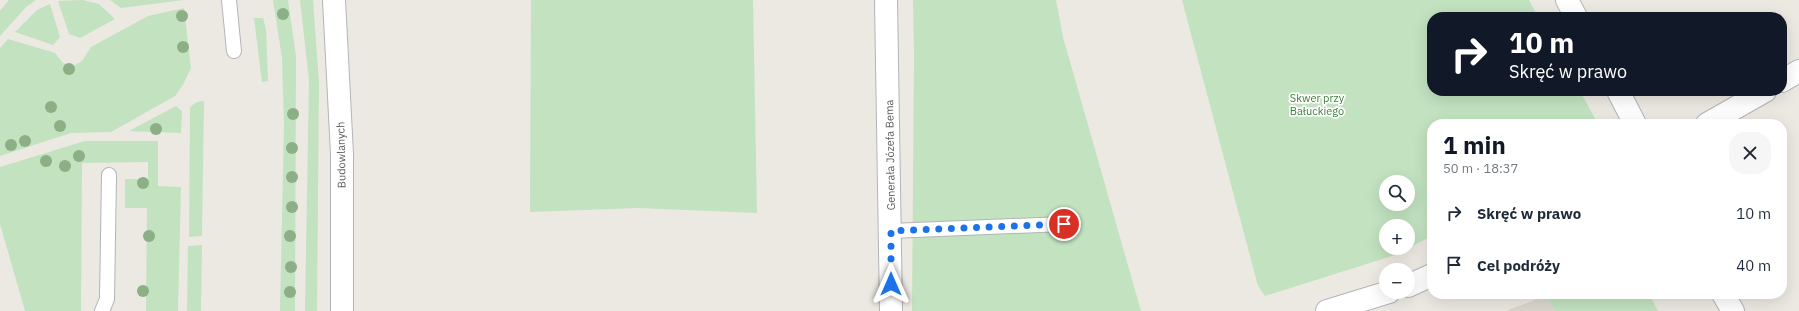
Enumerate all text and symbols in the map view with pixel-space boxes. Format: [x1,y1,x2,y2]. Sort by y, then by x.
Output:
text: 10 m [1509,24,1574,61]
icon: right [1443,28,1495,80]
text: Skręć w prawo [1509,60,1627,83]
park label: Skwer przy Bałuckiego [1290,91,1345,118]
street label: Generała Józefa Bema [882,99,898,211]
street label: Budowlanych [333,122,349,188]
text: 1 min [1443,129,1506,161]
button: close [1729,132,1771,174]
text: 50 m · 18:37 [1443,160,1518,177]
map controls [1379,175,1415,299]
button: search [1379,175,1415,211]
icon: right [1443,202,1465,224]
text: Skręć w prawo [1477,204,1581,223]
text: 10 m [1736,204,1771,223]
pin [1047,207,1081,241]
icon: arrive [1053,213,1075,235]
button: + [1379,219,1415,255]
icon: arrive [1443,254,1465,276]
text: Cel podróży [1477,256,1560,275]
text: 40 m [1736,256,1771,275]
position arrow [870,263,912,305]
button: − [1379,263,1415,299]

